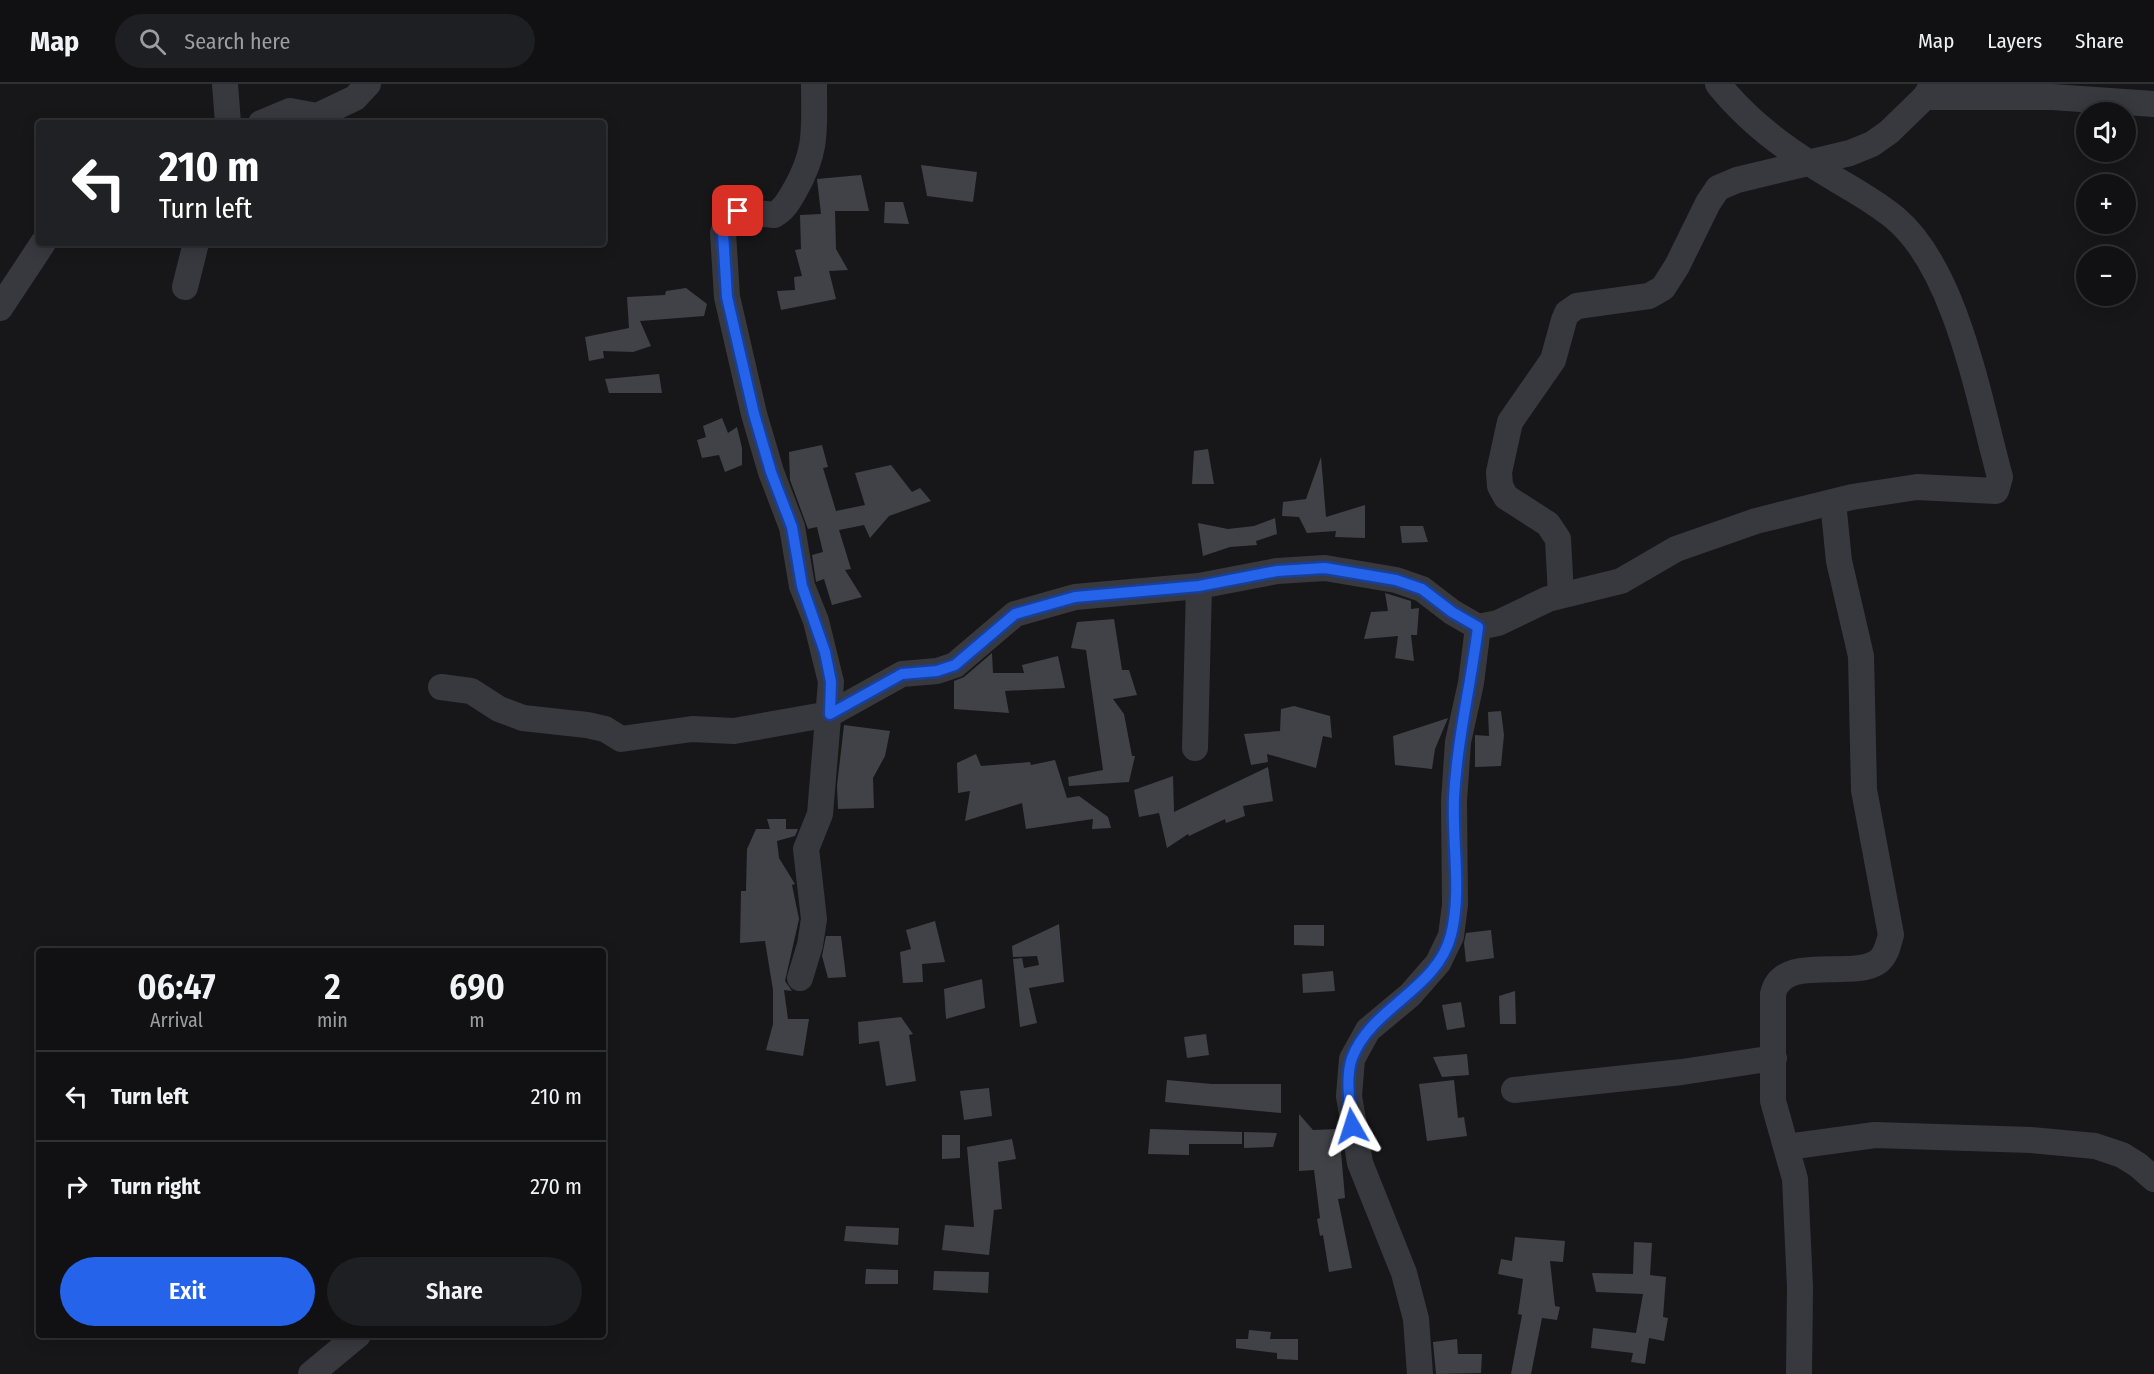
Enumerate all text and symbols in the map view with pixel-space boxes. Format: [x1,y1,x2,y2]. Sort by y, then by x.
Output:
search box [115,14,535,68]
text: Map [30,25,79,58]
icon: search [136,25,169,58]
text: Search here [184,28,290,55]
text: Map [1918,28,1954,54]
text: Layers [1987,28,2042,54]
text: Share [2075,28,2124,54]
map controls [2076,102,2136,306]
button: sound [2076,102,2136,162]
text: 210 m [159,142,259,192]
icon: left [60,144,138,222]
button: + [2076,174,2136,234]
pin [712,185,763,236]
text: Turn left [159,193,252,225]
icon: arrive [721,194,754,227]
button: − [2076,246,2136,306]
text: 06:47 [137,965,216,1009]
text: 2 [324,965,341,1009]
text: 690 [449,965,505,1009]
text: Arrival [150,1008,203,1032]
text: min [317,1008,348,1032]
text: m [469,1008,485,1032]
icon: left [60,1080,93,1113]
text: Turn left [111,1083,189,1110]
text: 210 m [531,1083,582,1110]
position arrow [1320,1094,1384,1158]
icon: right [60,1170,93,1203]
text: Turn right [111,1173,200,1200]
text: 270 m [530,1173,582,1200]
button: Exit [60,1257,315,1326]
button: Share [327,1257,582,1326]

